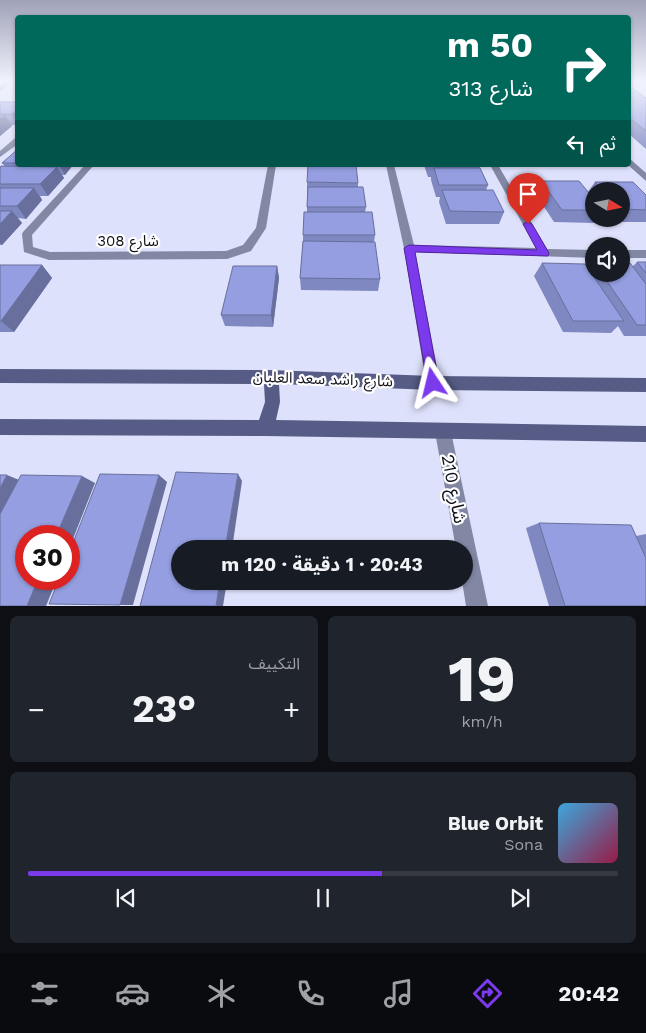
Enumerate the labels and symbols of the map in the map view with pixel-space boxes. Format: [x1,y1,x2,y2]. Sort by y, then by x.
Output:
pin [507,173,549,224]
north arrow [585,182,630,228]
street label: شارع 308 [97,232,159,253]
position arrow [406,356,458,408]
street label: شارع راشد سعد العلبان [253,368,394,393]
street label: شارع 210 [434,453,471,526]
speed limit sign: 30 [15,525,80,590]

